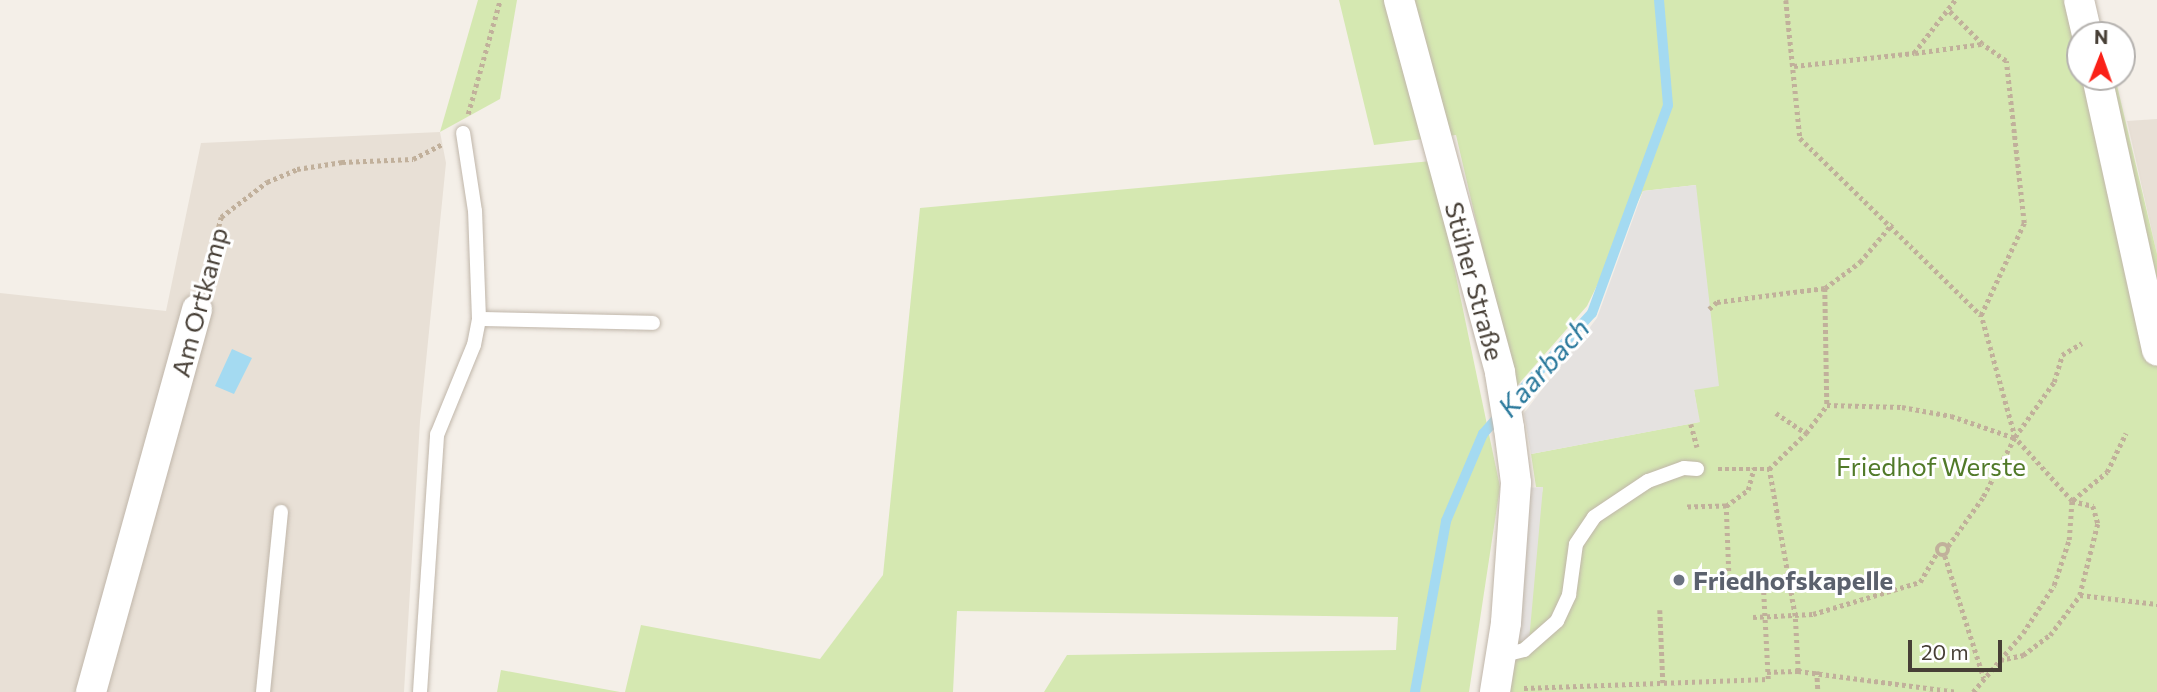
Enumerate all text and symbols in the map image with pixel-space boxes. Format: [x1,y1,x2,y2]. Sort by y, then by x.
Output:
north arrow [2066,21,2136,91]
text: N [2094,25,2109,48]
street label: Stüher Straße [1439,198,1511,364]
street label: Am Ortkamp [164,224,234,380]
water label: Kaarbach [1490,311,1596,423]
park label: Friedhof Werste [1836,450,2026,482]
place label: Friedhofskapelle [1693,564,1893,596]
marker: Friedhofskapelle [1671,572,1687,588]
scale bar [1912,626,2007,670]
text: 20 m [1921,639,1969,664]

